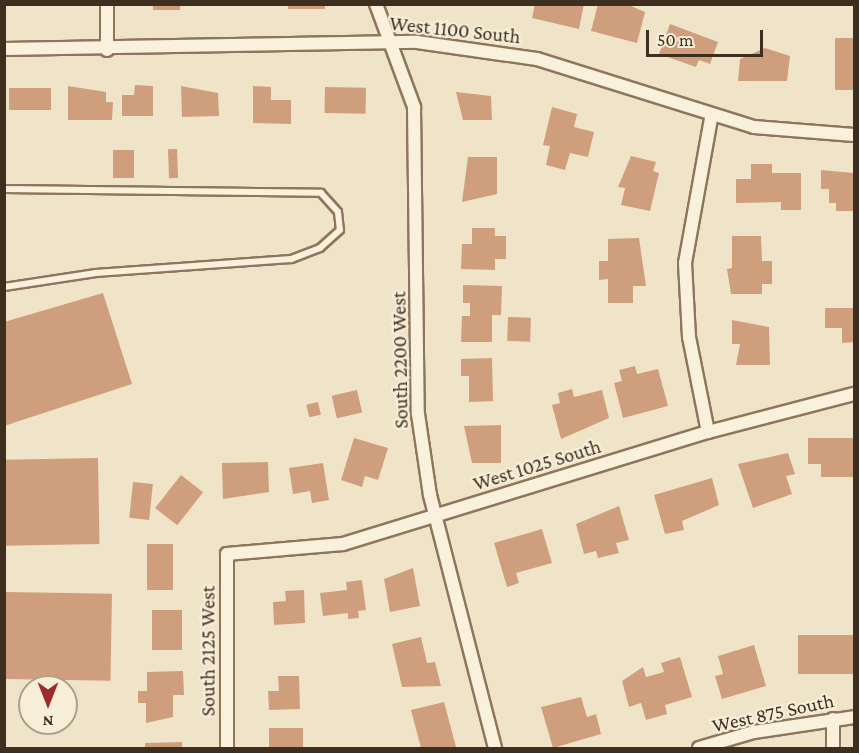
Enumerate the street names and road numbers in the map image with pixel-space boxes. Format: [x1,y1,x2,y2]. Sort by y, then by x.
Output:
street label: West 1100 South [388,11,522,49]
street label: South 2200 West [387,291,413,429]
street label: West 1025 South [470,434,604,496]
street label: South 2125 West [196,586,220,716]
street label: West 875 South [710,688,836,738]

